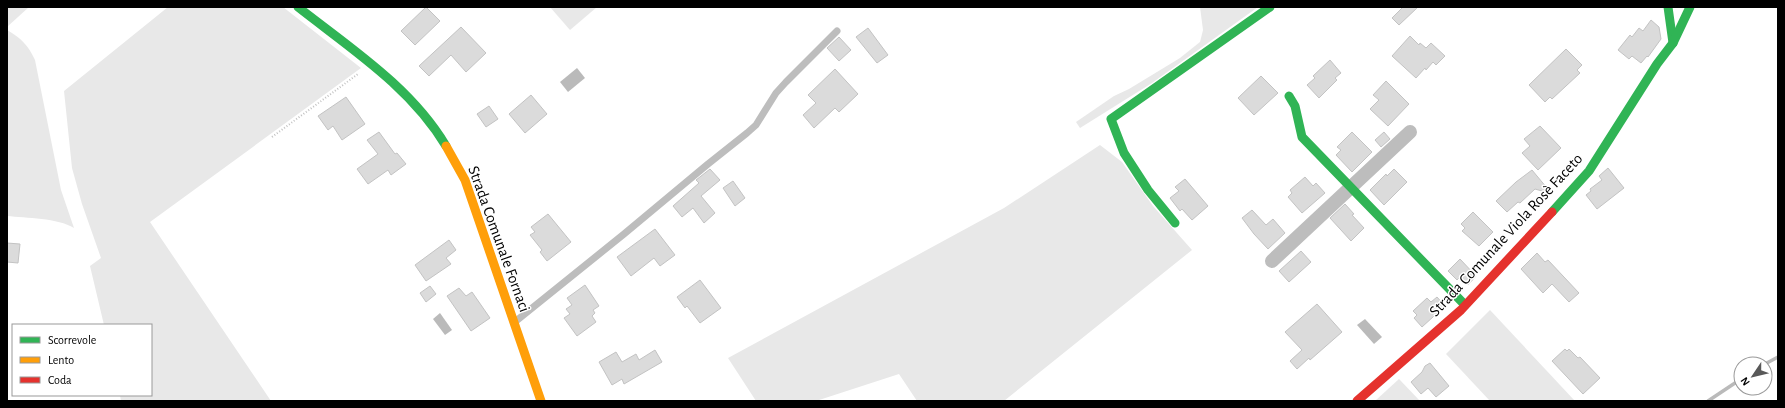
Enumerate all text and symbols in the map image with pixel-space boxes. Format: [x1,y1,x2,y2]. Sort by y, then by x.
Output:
street label: Strada Comunale Viola Rosè Faceto [1426,150,1586,320]
street label: Strada Comunale Fornaci [465,164,533,314]
legend [12,324,152,396]
text: Scorrevole [48,334,96,346]
text: Lento [48,354,74,366]
north arrow [1733,356,1773,396]
text: Coda [48,374,72,386]
text: N [1739,375,1752,388]

